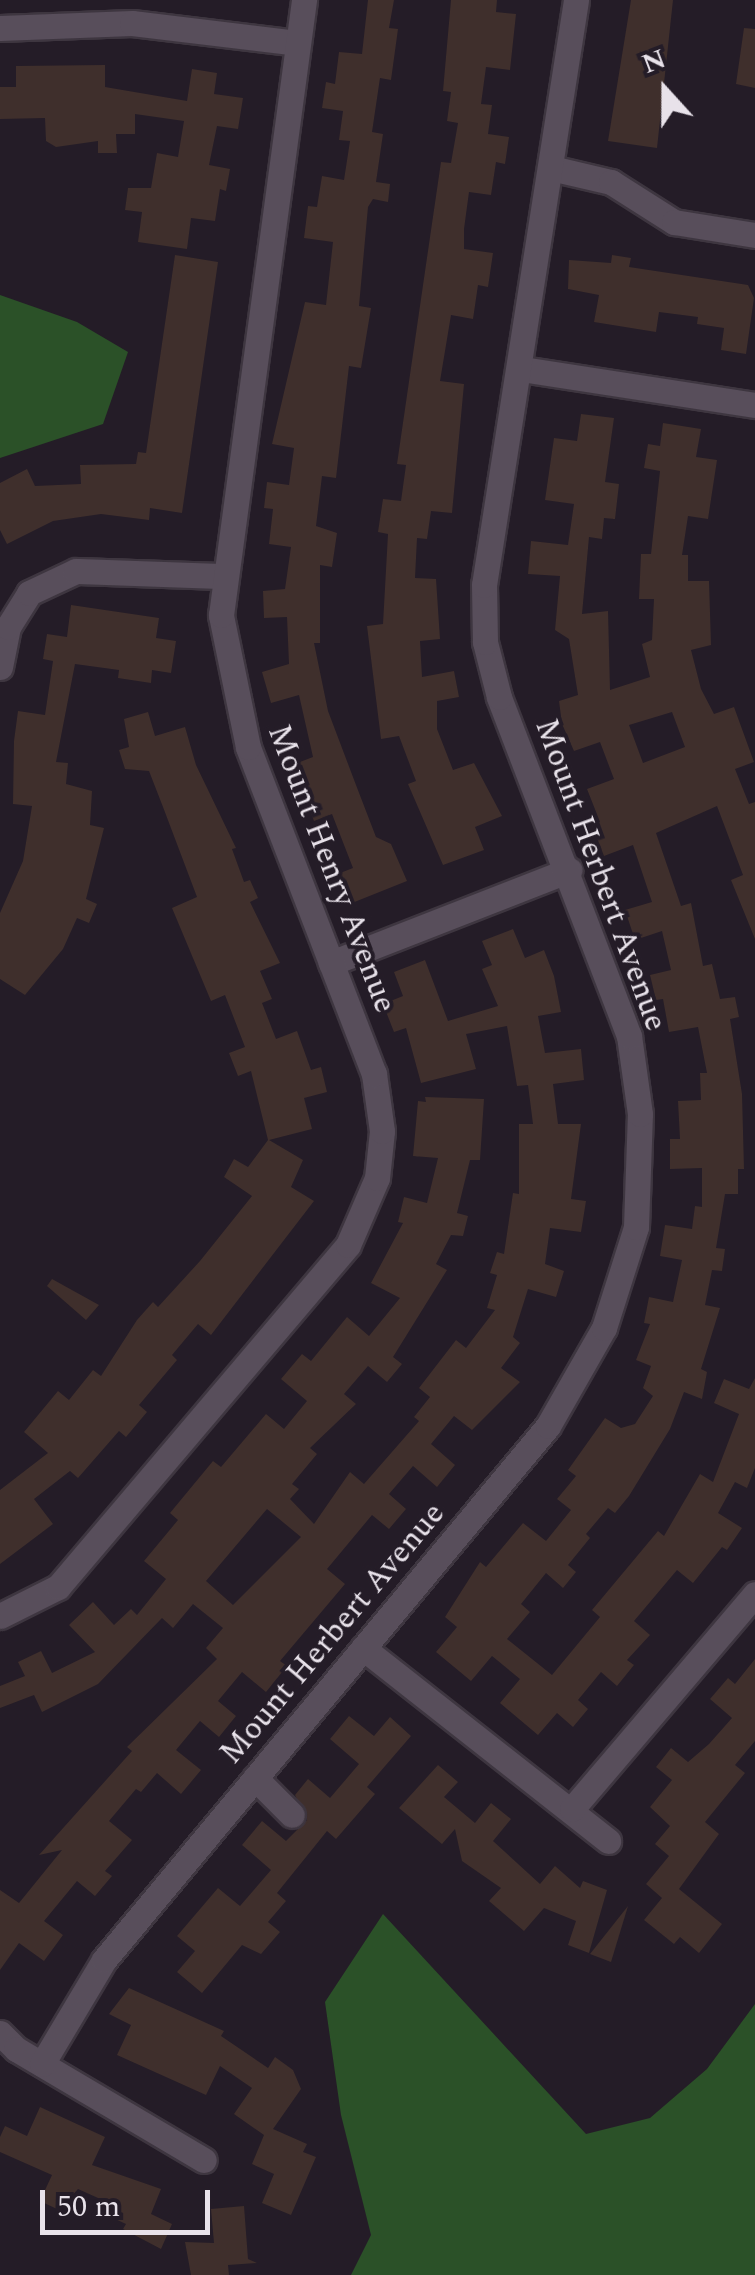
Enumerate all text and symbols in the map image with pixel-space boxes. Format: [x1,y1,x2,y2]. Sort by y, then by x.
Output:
text: N [636,37,672,86]
north arrow [615,40,715,140]
street label: Mount Herbert Avenue [526,714,674,1036]
street label: Mount Henry Avenue [258,719,404,1019]
street label: Mount Herbert Avenue [212,1496,454,1772]
scale bar [45,2170,215,2232]
text: 50 m [57,2184,120,2230]

